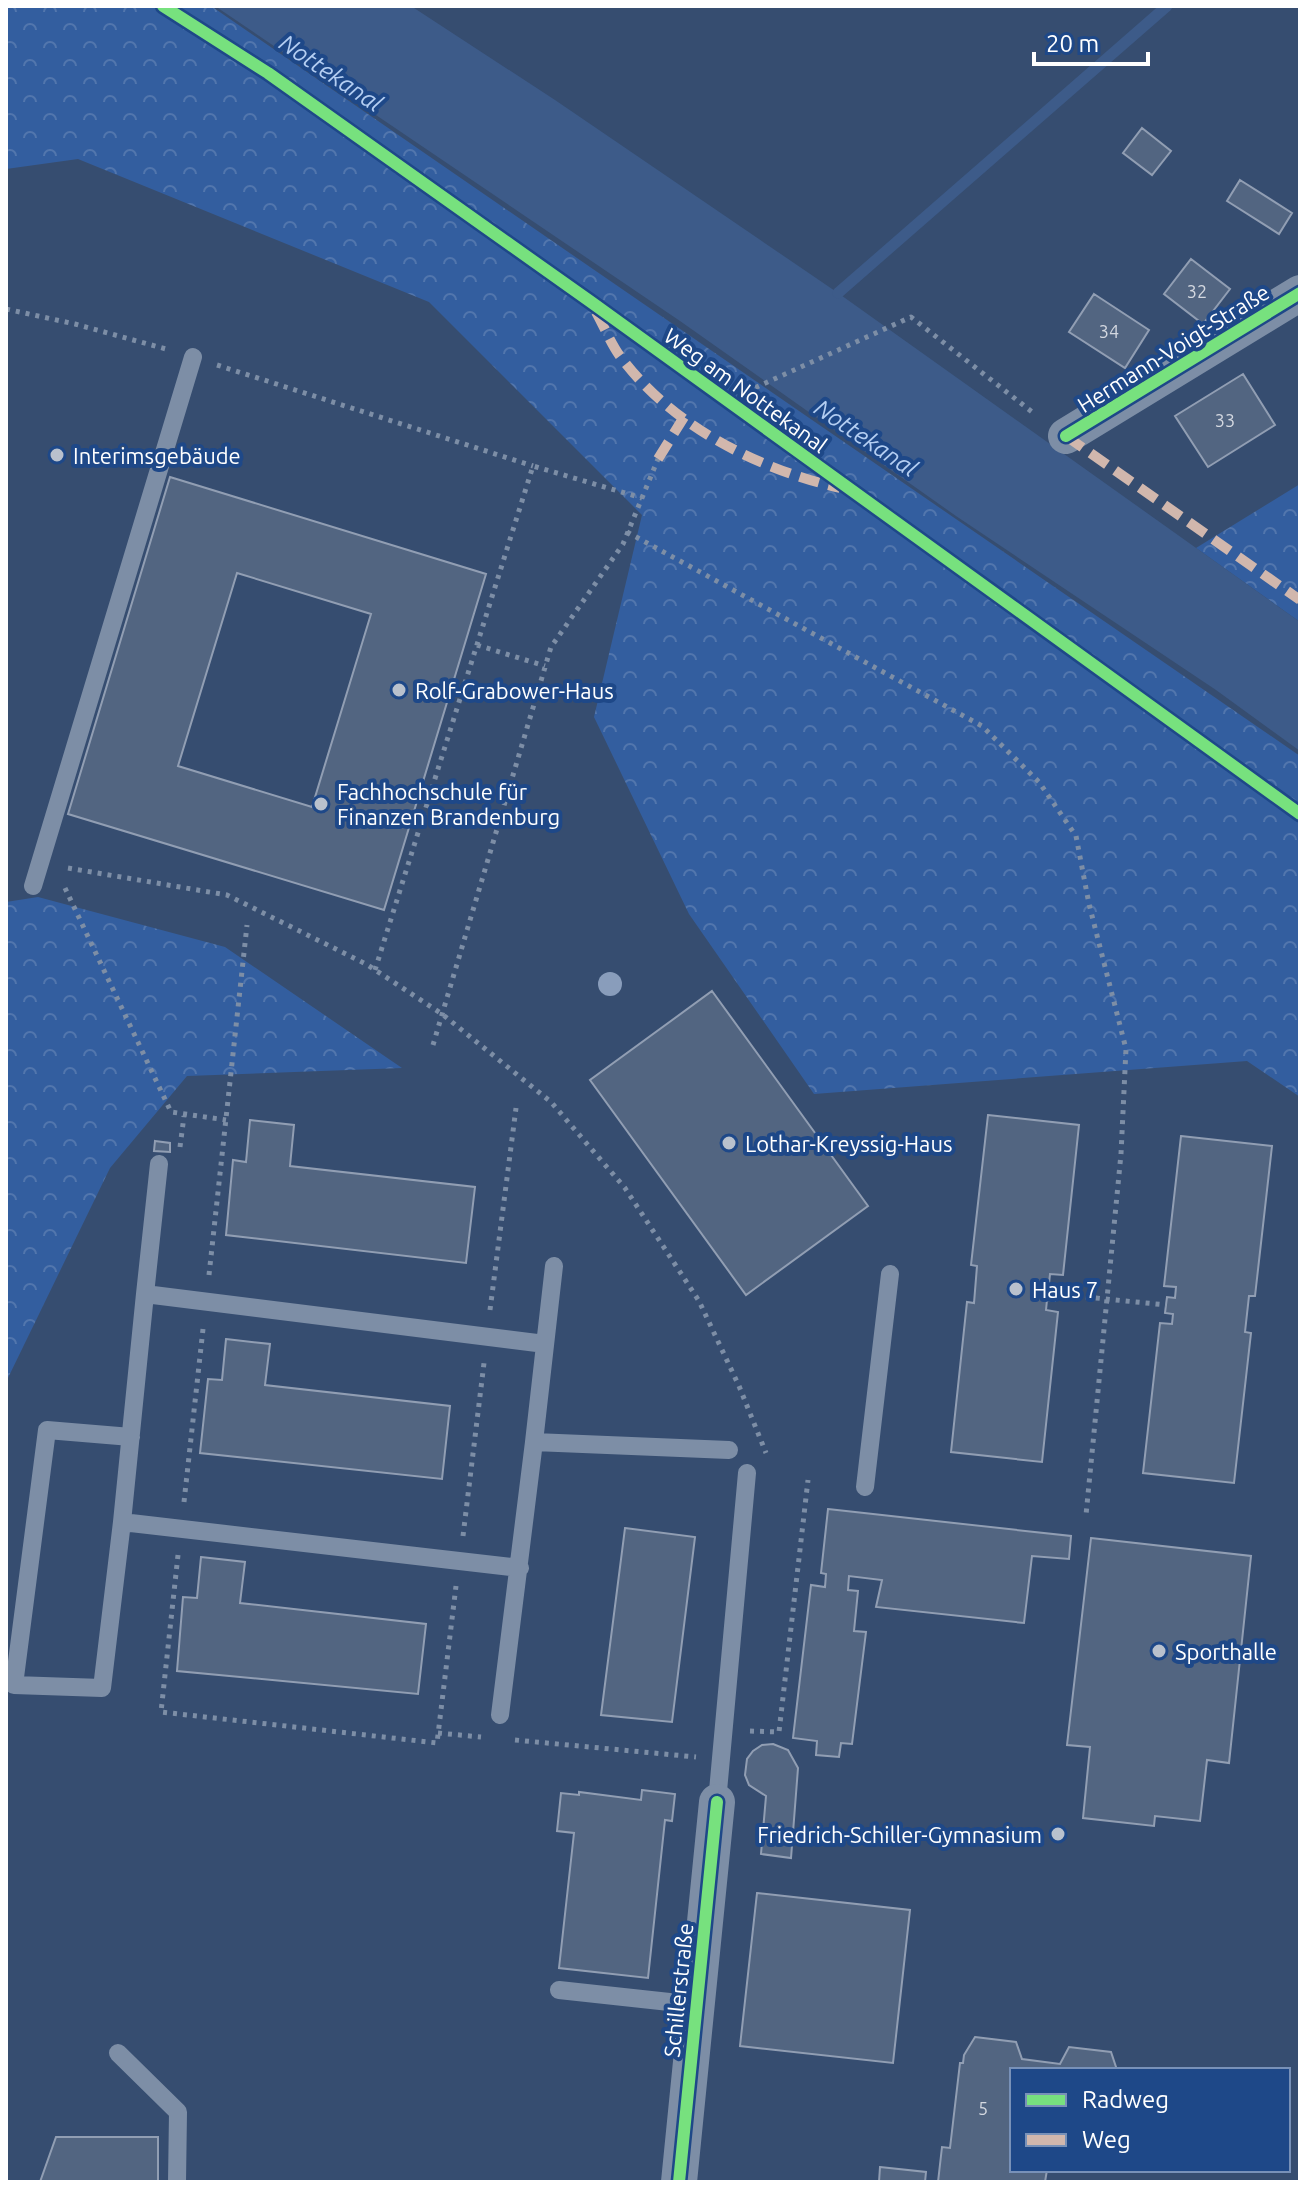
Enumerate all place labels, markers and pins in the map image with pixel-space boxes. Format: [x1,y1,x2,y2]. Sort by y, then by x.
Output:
place label: Interimsgebäude [73,443,241,468]
marker: Interimsgebäude [48,446,66,464]
place label: Rolf-Grabower-Haus [415,678,614,703]
marker: Rolf-Grabower-Haus [390,681,408,699]
place label: Fachhochschule für Finanzen Brandenburg [337,779,560,829]
marker: Fachhochschule für Finanzen Brandenburg [312,795,330,813]
place label: Lothar-Kreyssig-Haus [745,1131,953,1156]
marker: Lothar-Kreyssig-Haus [720,1134,738,1152]
place label: Haus 7 [1032,1277,1098,1302]
marker: Haus 7 [1007,1280,1025,1298]
place label: Sporthalle [1175,1639,1277,1664]
marker: Sporthalle [1150,1642,1168,1660]
place label: Friedrich-Schiller-Gymnasium [757,1822,1042,1847]
marker: Friedrich-Schiller-Gymnasium [1049,1825,1067,1843]

